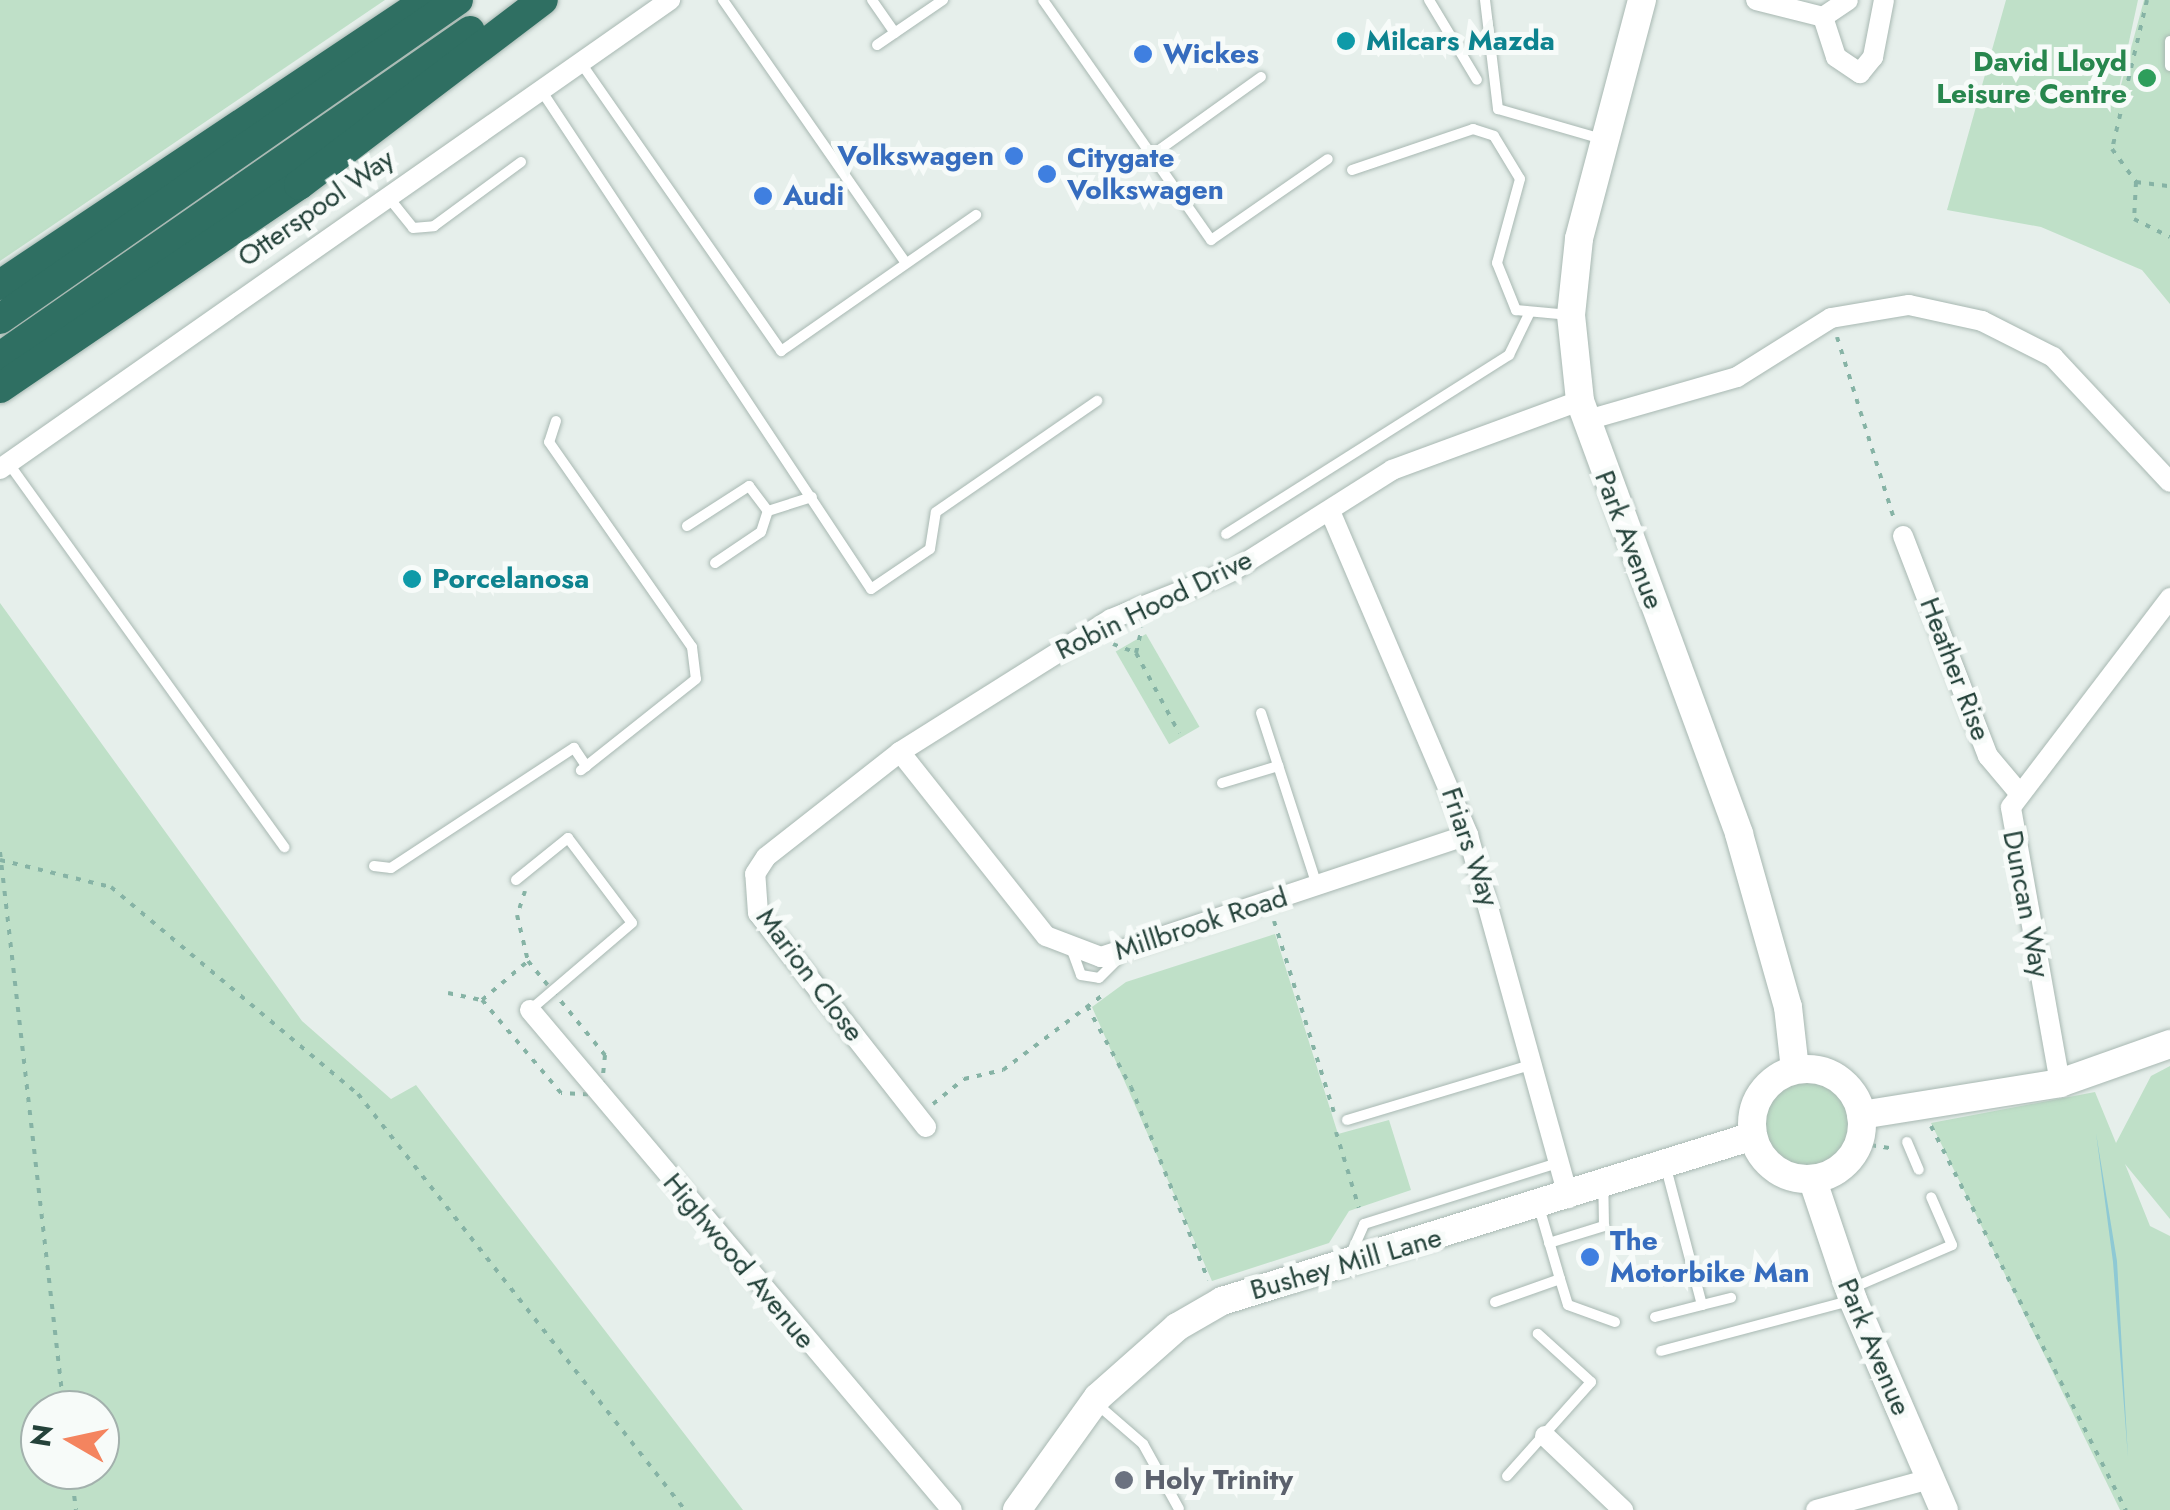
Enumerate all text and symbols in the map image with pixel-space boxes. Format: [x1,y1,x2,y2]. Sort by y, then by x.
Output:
place label: Milcars Mazda [1366,24,1555,58]
marker: Milcars Mazda [1335,30,1357,52]
place label: Wickes [1163,37,1259,71]
marker: Wickes [1132,43,1154,65]
place label: David Lloyd Leisure Centre [1936,45,2127,111]
marker: David Lloyd Leisure Centre [2136,67,2158,89]
place label: Volkswagen [837,139,994,173]
place label: Citygate Volkswagen [1067,141,1224,207]
street label: Otterspool Way [231,142,401,274]
marker: Volkswagen [1003,145,1025,167]
marker: Citygate Volkswagen [1036,163,1058,185]
place label: Audi [783,179,844,213]
marker: Audi [752,185,774,207]
street label: Park Avenue [1587,466,1671,614]
street label: Robin Hood Drive [1050,543,1258,667]
place label: Porcelanosa [432,562,589,596]
marker: Porcelanosa [401,568,423,590]
street label: Heather Rise [1912,593,1998,745]
street label: Friars Way [1434,783,1506,911]
street label: Duncan Way [1995,828,2057,980]
street label: Millbrook Road [1110,880,1292,968]
street label: Marion Close [749,902,871,1048]
street label: Highwood Avenue [656,1166,822,1356]
street label: Bushey Mill Lane [1246,1221,1446,1307]
place label: The Motorbike Man [1610,1224,1810,1290]
marker: The Motorbike Man [1579,1246,1601,1268]
street label: Park Avenue [1830,1273,1918,1421]
north arrow [20,1390,120,1490]
text: N [20,1421,64,1450]
place label: Holy Trinity [1144,1463,1293,1497]
marker: Holy Trinity [1113,1469,1135,1491]

